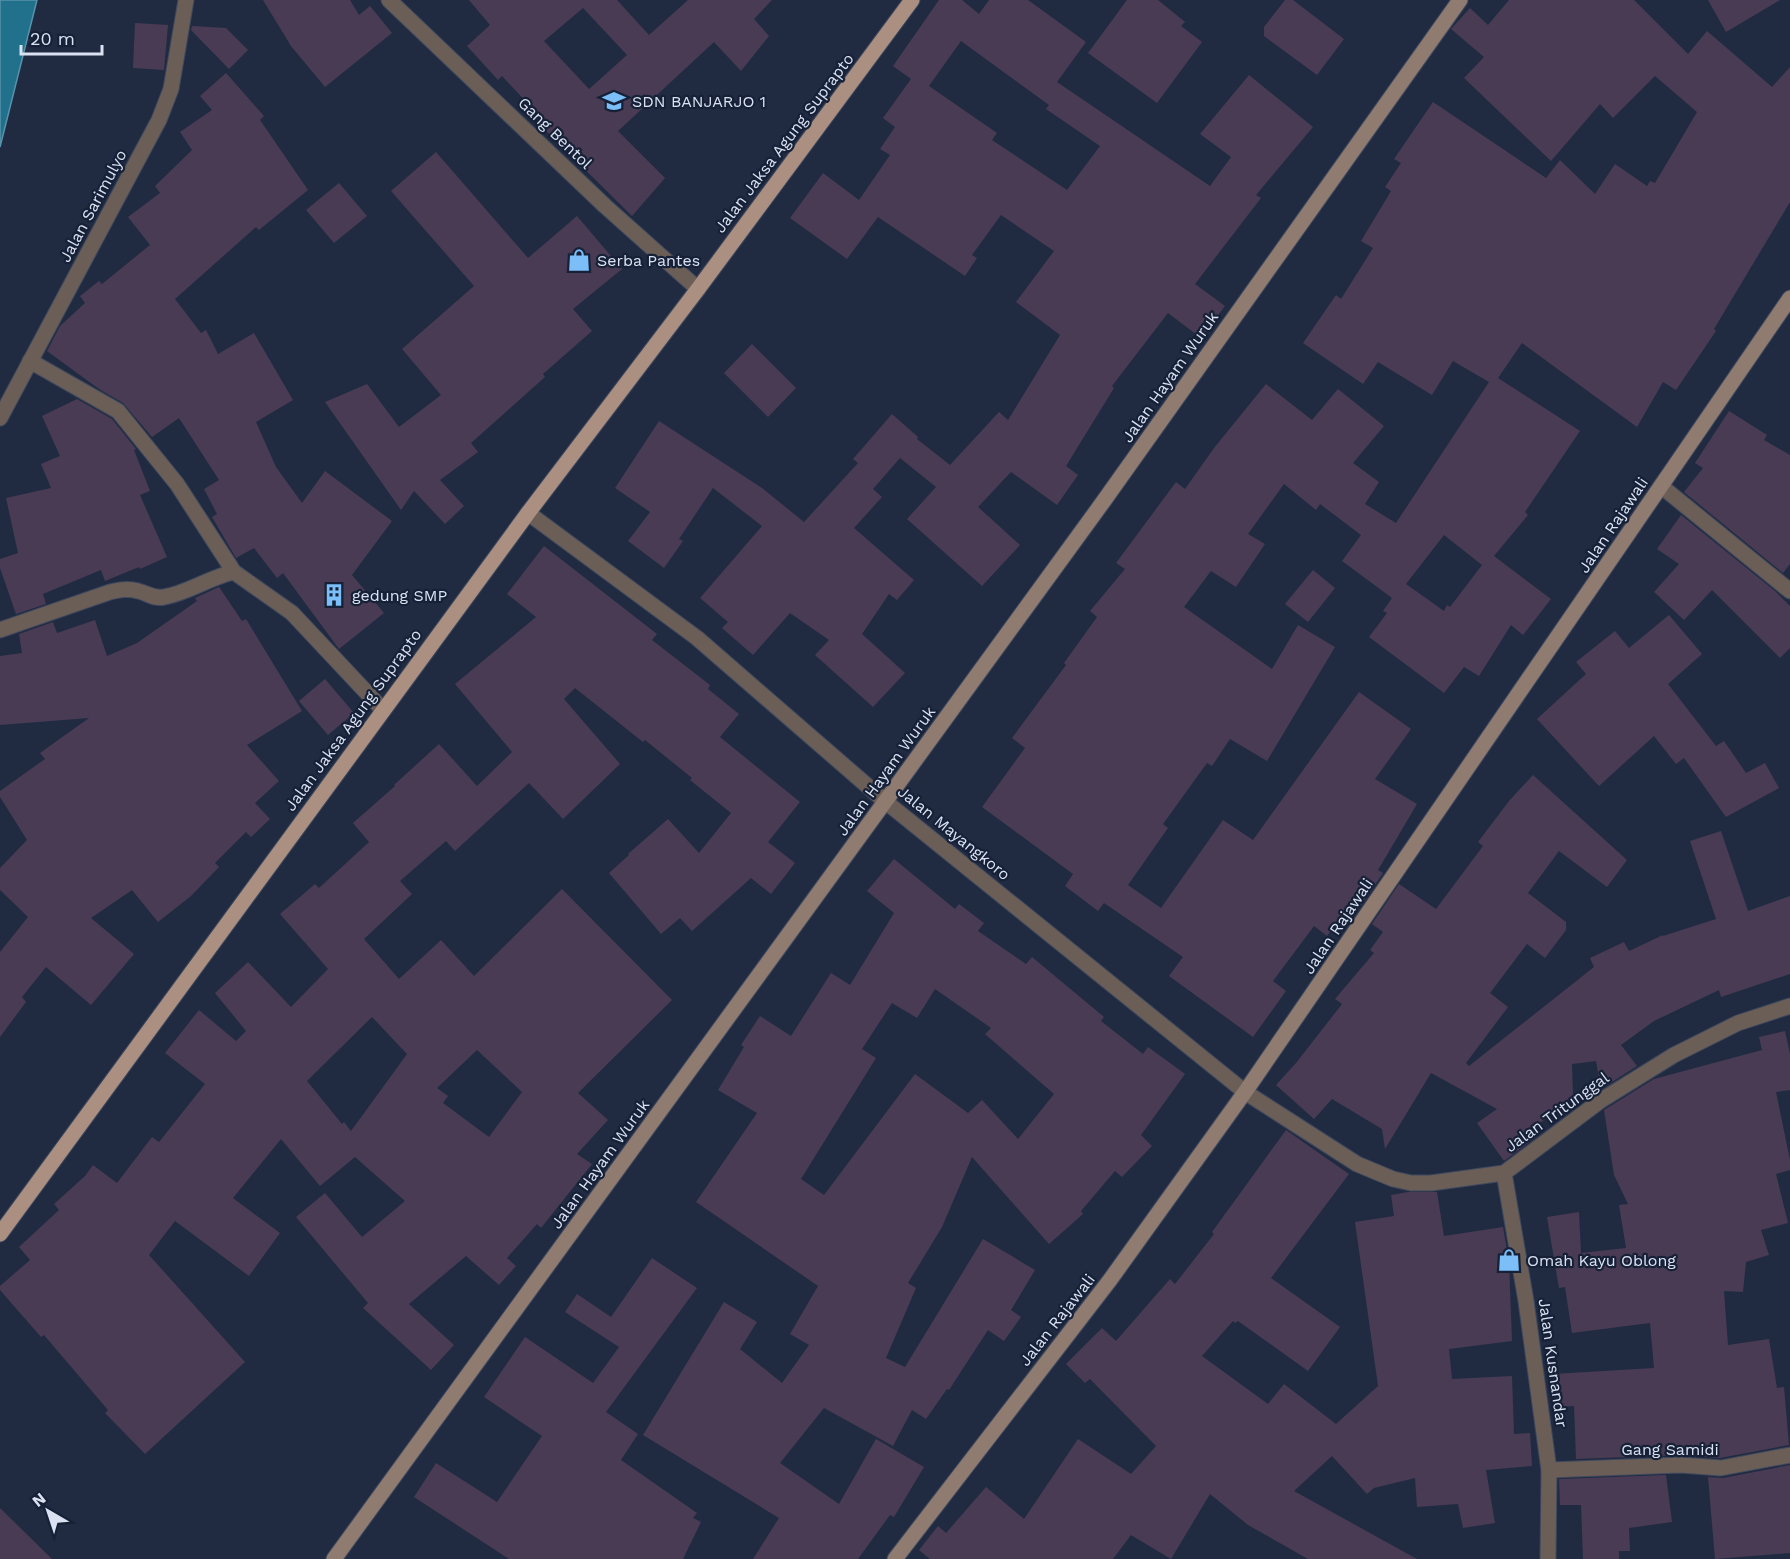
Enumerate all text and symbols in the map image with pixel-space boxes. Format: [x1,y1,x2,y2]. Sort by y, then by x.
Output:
scale bar [21,18,102,56]
text: 20 m [30,28,75,49]
street label: Jalan Jaksa Agung Suprapto [710,49,858,237]
school or university icon: SDN BANJARJO 1 [601,88,627,114]
place label: SDN BANJARJO 1 [632,92,766,111]
street label: Gang Bentol [514,93,596,173]
street label: Jalan Sarimulyo [55,147,131,265]
shop icon: Serba Pantes [566,247,592,273]
place label: Serba Pantes [597,251,700,270]
street label: Jalan Hayam Wuruk [1118,308,1222,446]
street label: Jalan Rajawali [1574,474,1652,576]
building icon: gedung SMP [321,582,347,608]
place label: gedung SMP [352,586,447,605]
street label: Jalan Jaksa Agung Suprapto [281,625,425,815]
street label: Jalan Hayam Wuruk [833,703,939,839]
street label: Jalan Mayangkoro [894,782,1014,884]
street label: Jalan Rajawali [1299,875,1377,977]
street label: Jalan Tritunggal [1501,1068,1613,1156]
street label: Jalan Hayam Wuruk [547,1096,653,1232]
shop icon: Omah Kayu Oblong [1496,1247,1522,1273]
place label: Omah Kayu Oblong [1527,1251,1676,1270]
street label: Jalan Rajawali [1015,1270,1099,1370]
street label: Jalan Kusnandar [1535,1297,1572,1429]
street label: Gang Samidi [1621,1440,1719,1459]
north arrow [18,1481,78,1541]
text: N [28,1489,49,1511]

